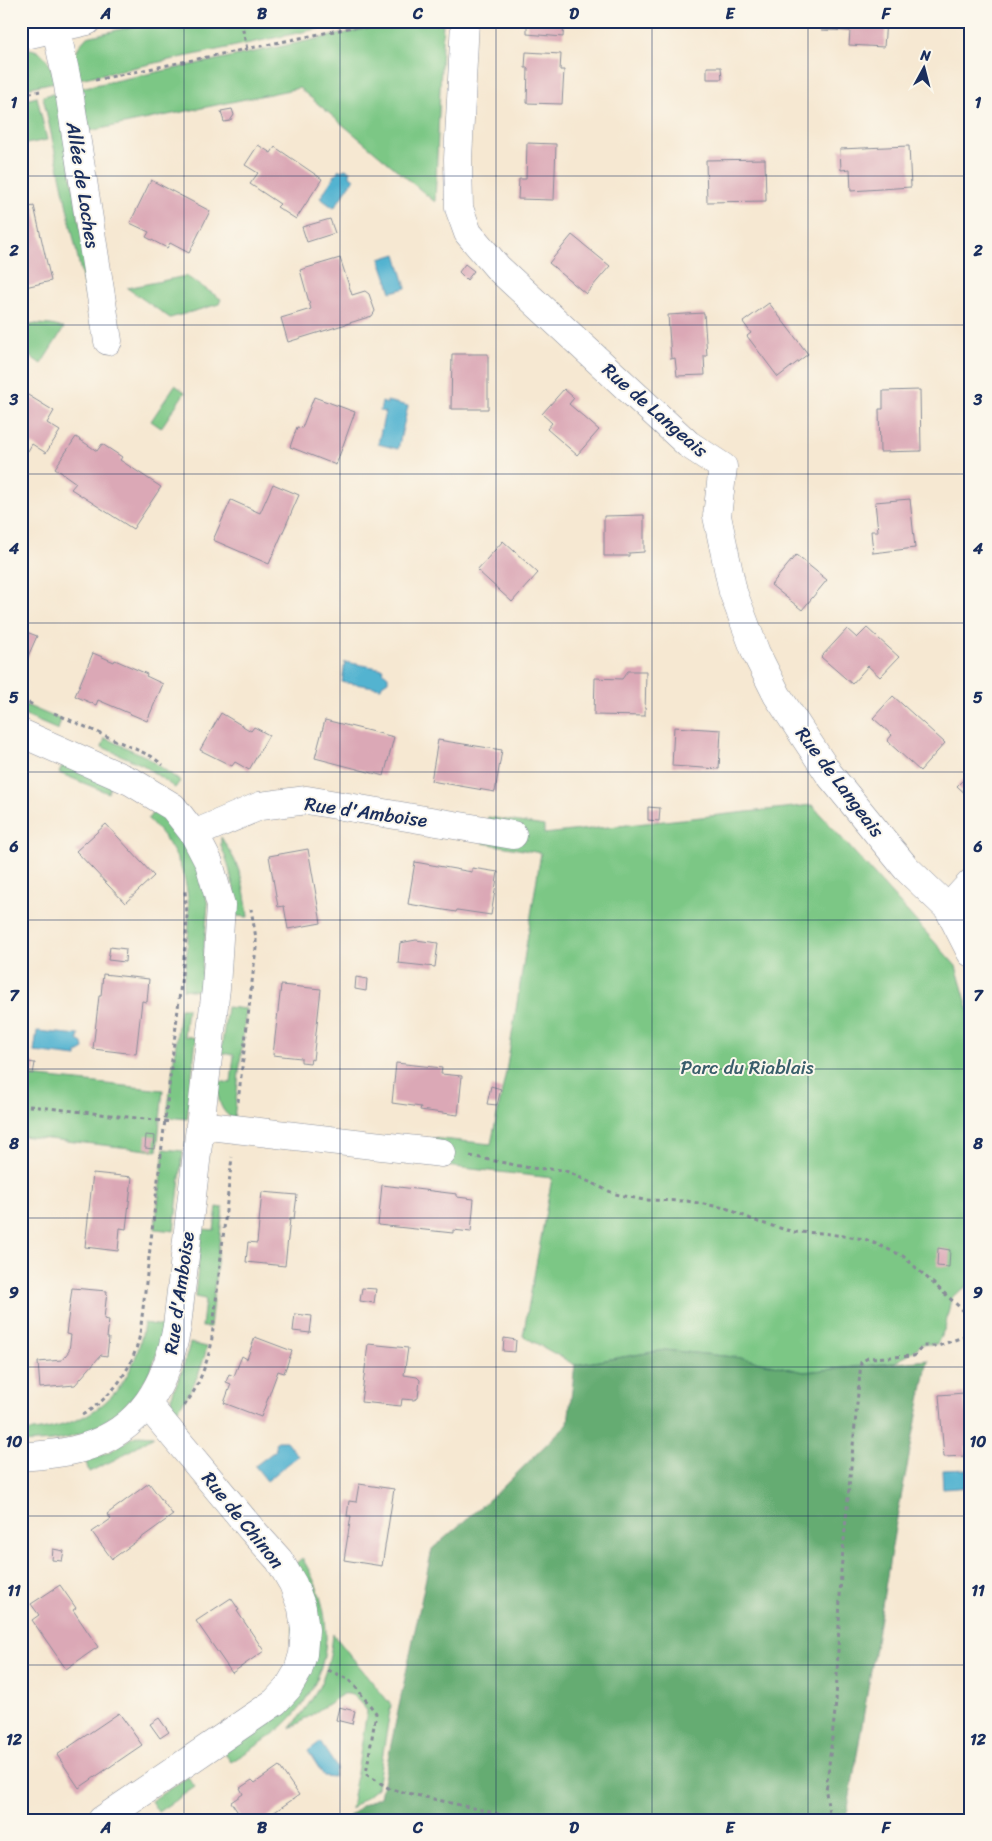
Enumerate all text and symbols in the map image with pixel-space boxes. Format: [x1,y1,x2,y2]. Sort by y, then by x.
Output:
text: A [100,0,111,28]
text: B [257,0,268,28]
text: C [412,0,424,28]
text: D [569,0,579,28]
text: E [726,0,736,28]
text: F [881,0,892,28]
north arrow [900,42,950,92]
text: N [918,42,932,69]
text: 1 [11,88,18,117]
text: 1 [975,88,982,117]
street label: Allée de Loches [57,118,109,251]
text: 2 [8,236,19,265]
text: 2 [972,236,983,265]
street label: Rue de Langeais [594,354,716,466]
text: 3 [9,385,19,414]
text: 3 [973,385,983,414]
text: 4 [8,534,19,563]
text: 4 [972,534,983,563]
text: 5 [9,683,19,712]
text: 5 [973,683,983,712]
street label: Rue de Langeais [787,719,893,845]
street label: Rue d'Amboise [303,787,429,837]
text: 6 [8,832,19,861]
text: 6 [972,832,983,861]
text: 7 [9,981,20,1010]
text: 7 [973,981,984,1010]
park label: Parc du Riablais [680,1051,814,1084]
text: 8 [8,1129,19,1158]
text: 8 [972,1129,983,1158]
street label: Rue d'Amboise [154,1230,204,1356]
text: 9 [9,1278,19,1307]
text: 9 [973,1278,983,1307]
text: 10 [6,1427,22,1456]
text: 10 [970,1427,986,1456]
street label: Rue de Chinon [193,1464,293,1576]
text: 11 [7,1576,21,1605]
text: 11 [971,1576,985,1605]
text: 12 [6,1725,23,1754]
text: 12 [970,1725,987,1754]
text: A [100,1813,111,1841]
text: B [257,1813,268,1841]
text: C [412,1813,424,1841]
text: D [569,1813,579,1841]
text: E [726,1813,736,1841]
text: F [881,1813,892,1841]

